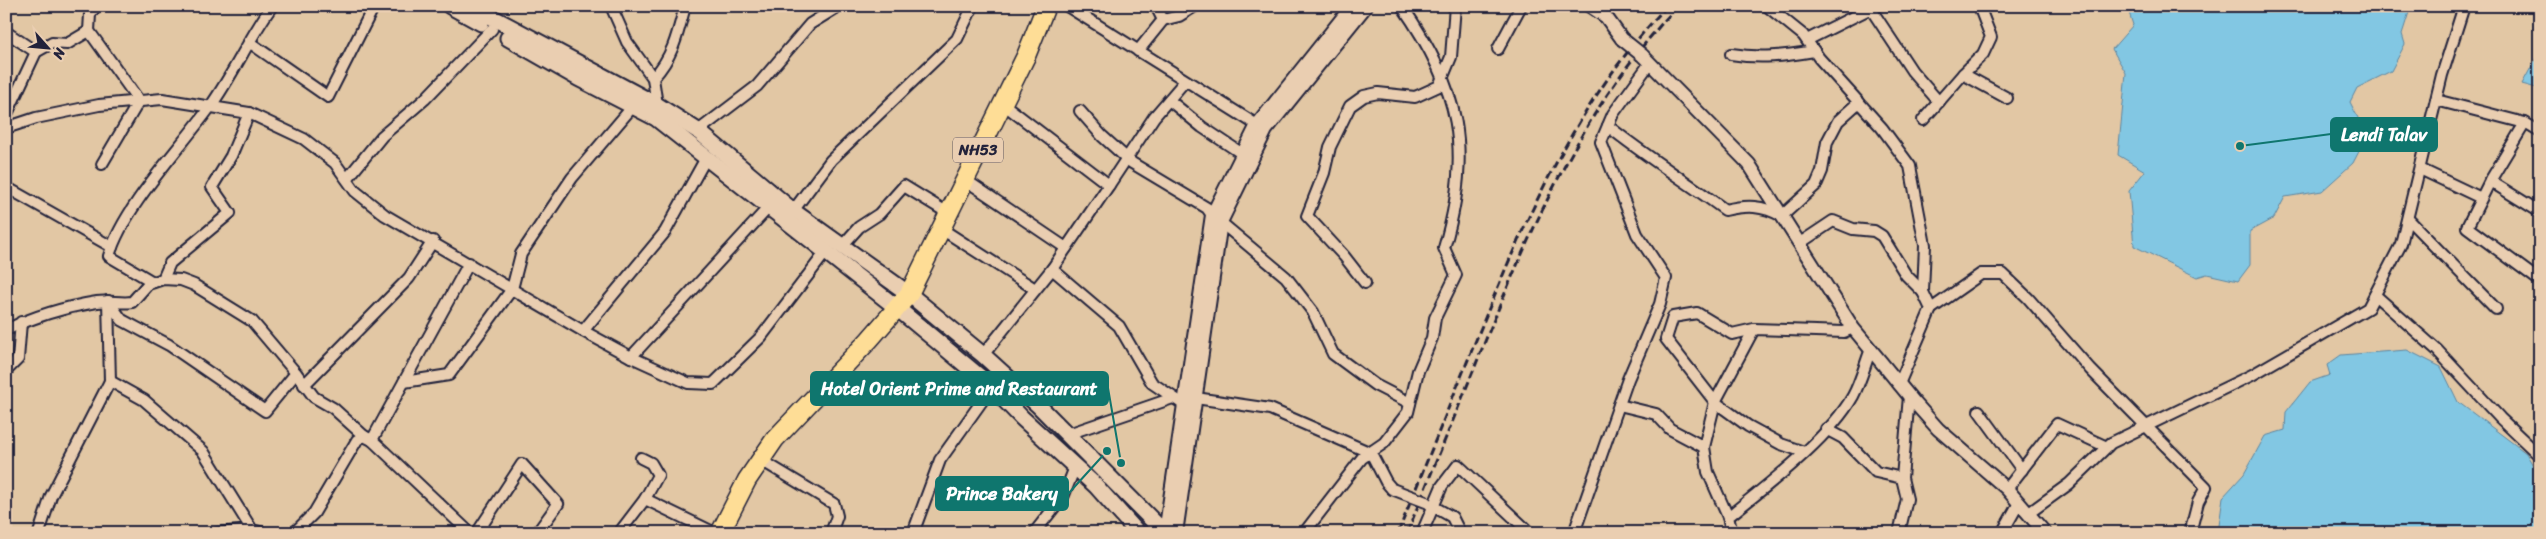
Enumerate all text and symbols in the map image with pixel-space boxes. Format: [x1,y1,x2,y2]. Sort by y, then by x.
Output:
north arrow [22,22,72,72]
text: N [46,43,73,64]
callout: Lendi Talav [2331,118,2437,151]
text: Lendi Talav [2341,119,2429,151]
road number: NH53 [953,138,1003,162]
callout: Hotel Orient Prime and Restaurant [811,372,1108,405]
text: Hotel Orient Prime and Restaurant [820,373,1097,405]
callout: Prince Bakery [936,477,1068,510]
text: Prince Bakery [946,478,1059,510]

